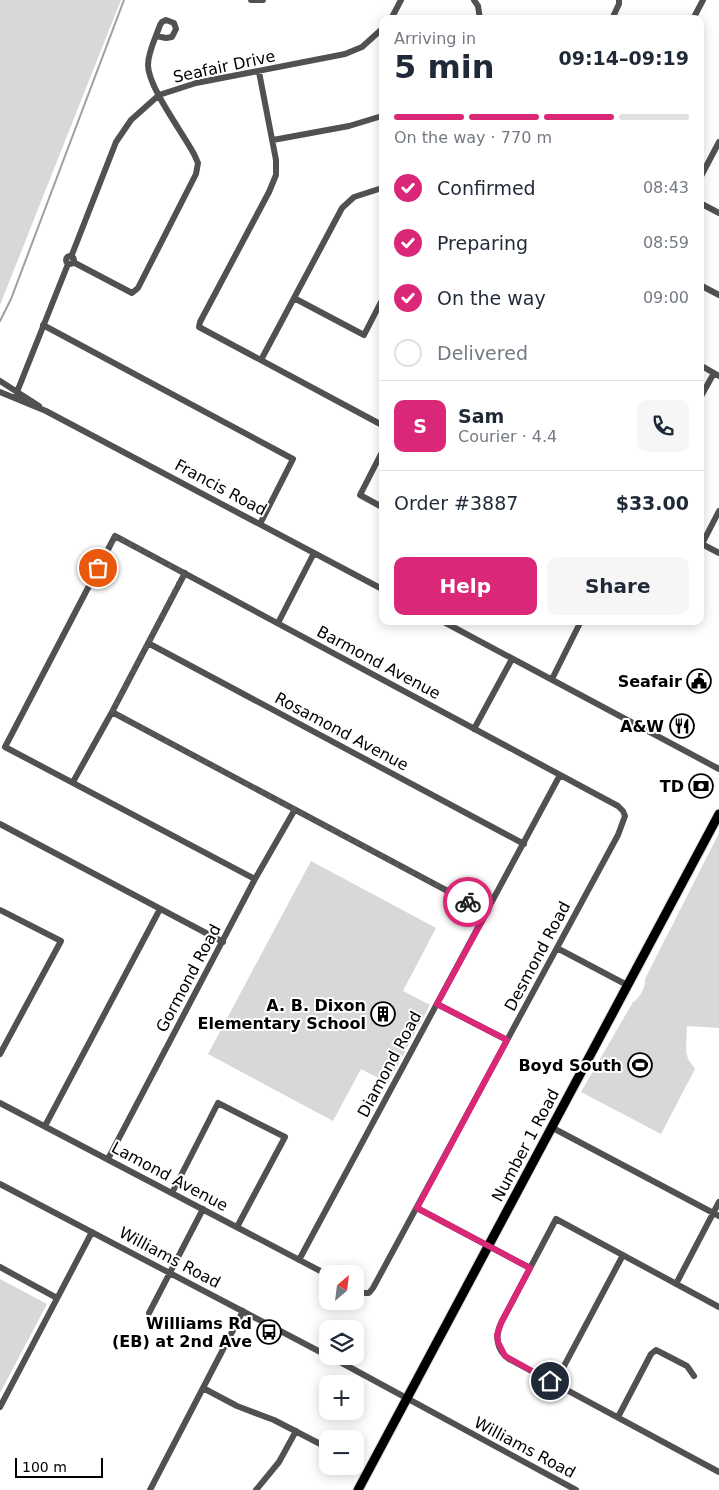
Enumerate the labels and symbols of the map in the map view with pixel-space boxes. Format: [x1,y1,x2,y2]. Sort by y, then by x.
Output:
street label: Seafair Drive [171,46,277,87]
street label: Francis Road [172,455,270,520]
pin [77,547,119,589]
street label: Barmond Avenue [314,622,444,703]
public building icon: Seafair [686,668,712,694]
place label: Seafair [618,672,682,691]
street label: Rosamond Avenue [272,688,412,775]
restaurant icon: A&W [669,713,695,739]
place label: A&W [620,717,664,736]
bank icon: TD [688,773,714,799]
place label: TD [660,777,684,796]
courier [443,877,493,927]
street label: Desmond Road [501,898,574,1014]
street label: Gormond Road [152,921,225,1035]
place label: A. B. Dixon Elementary School [198,996,366,1033]
building icon: A. B. Dixon Elementary School [370,1001,396,1027]
street label: Diamond Road [353,1008,425,1121]
sports icon: Boyd South [627,1052,653,1078]
place label: Boyd South [518,1056,622,1075]
street label: Number 1 Road [488,1086,563,1205]
street label: Lamond Avenue [108,1138,231,1215]
street label: Williams Road [116,1223,224,1292]
north arrow [319,1265,364,1310]
place label: Williams Rd (EB) at 2nd Ave [112,1314,252,1351]
bus stop icon: Williams Rd (EB) at 2nd Ave [256,1319,282,1345]
pin [529,1360,571,1402]
street label: Williams Road [471,1413,579,1482]
scale bar [15,1455,102,1478]

